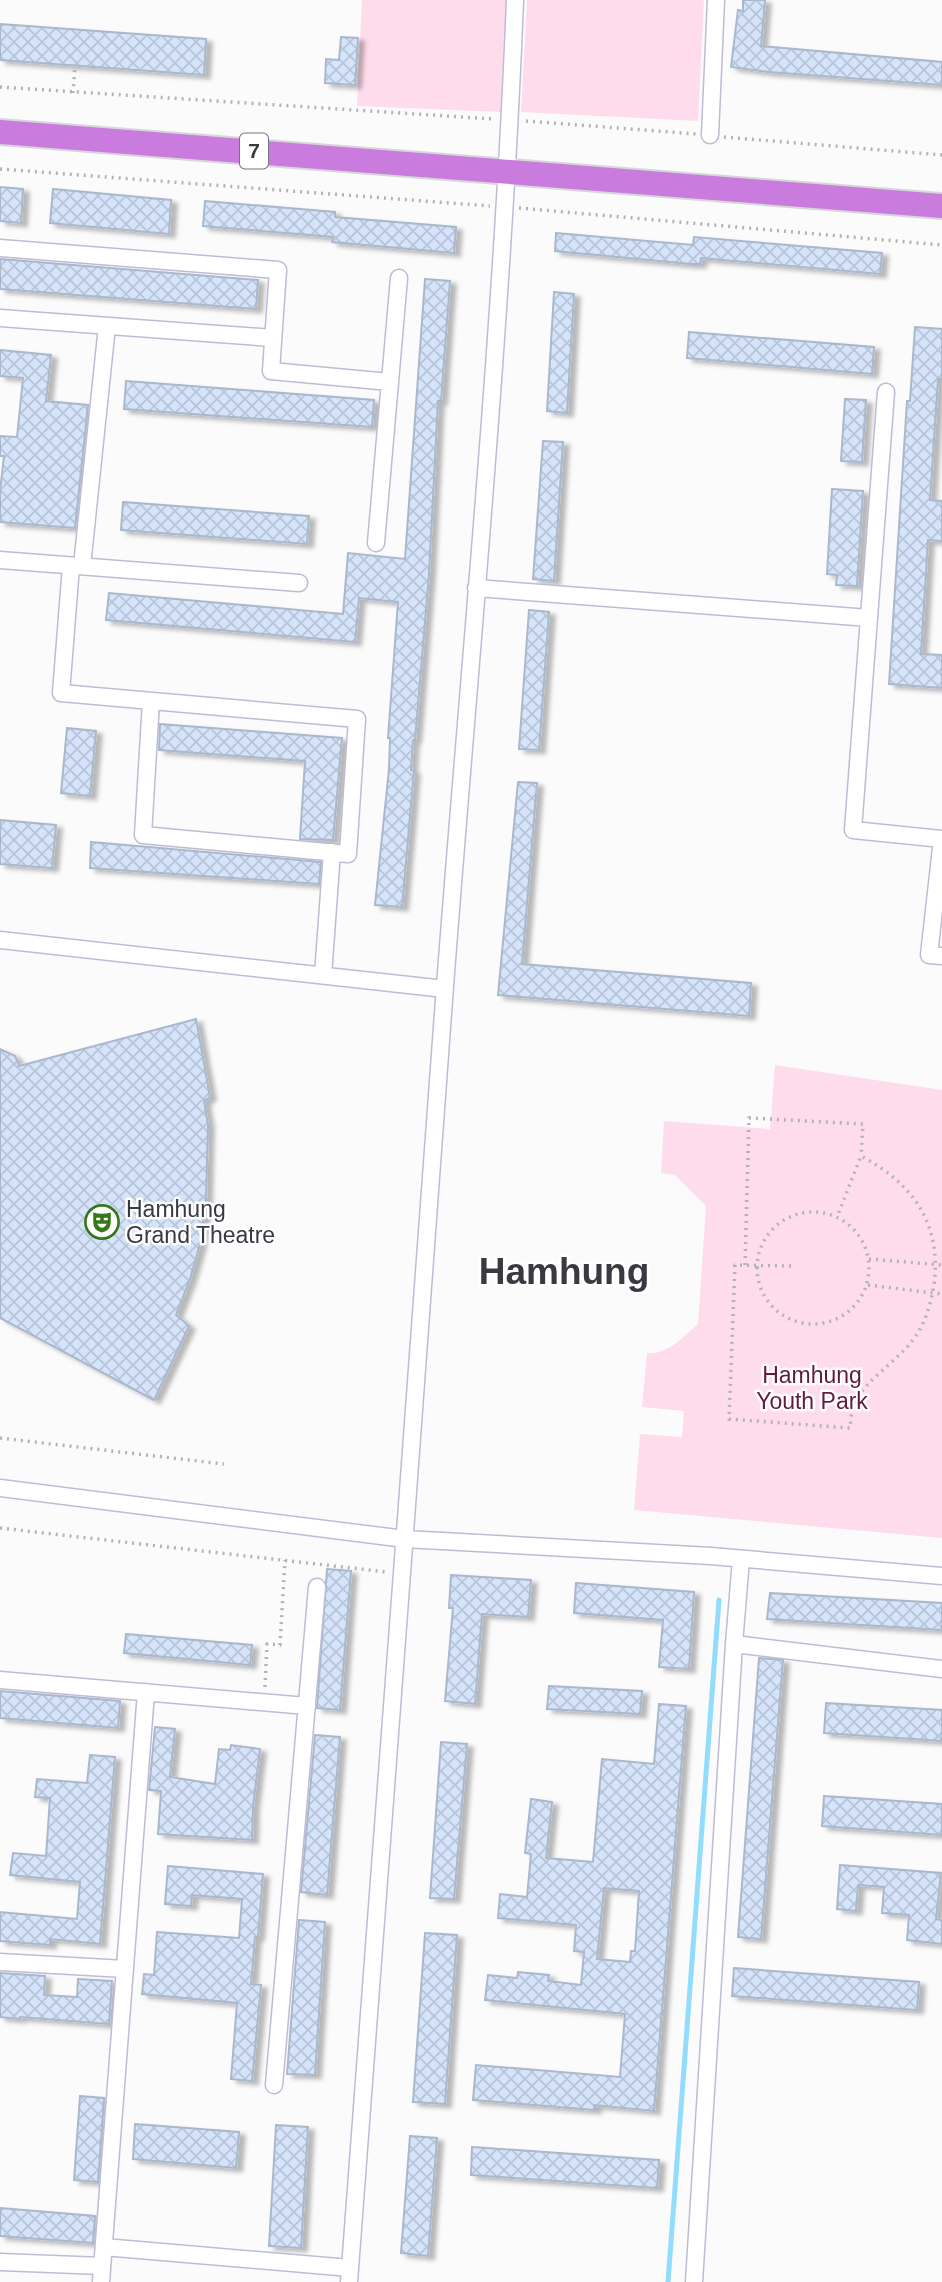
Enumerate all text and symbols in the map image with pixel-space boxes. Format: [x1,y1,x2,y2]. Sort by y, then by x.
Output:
road number: 7 [240,134,268,168]
place label: Hamhung Grand Theatre [126,1196,275,1248]
theatre icon: Hamhung Grand Theatre [83,1203,121,1241]
district label: Hamhung [479,1251,649,1292]
park label: Hamhung Youth Park [756,1362,868,1414]

